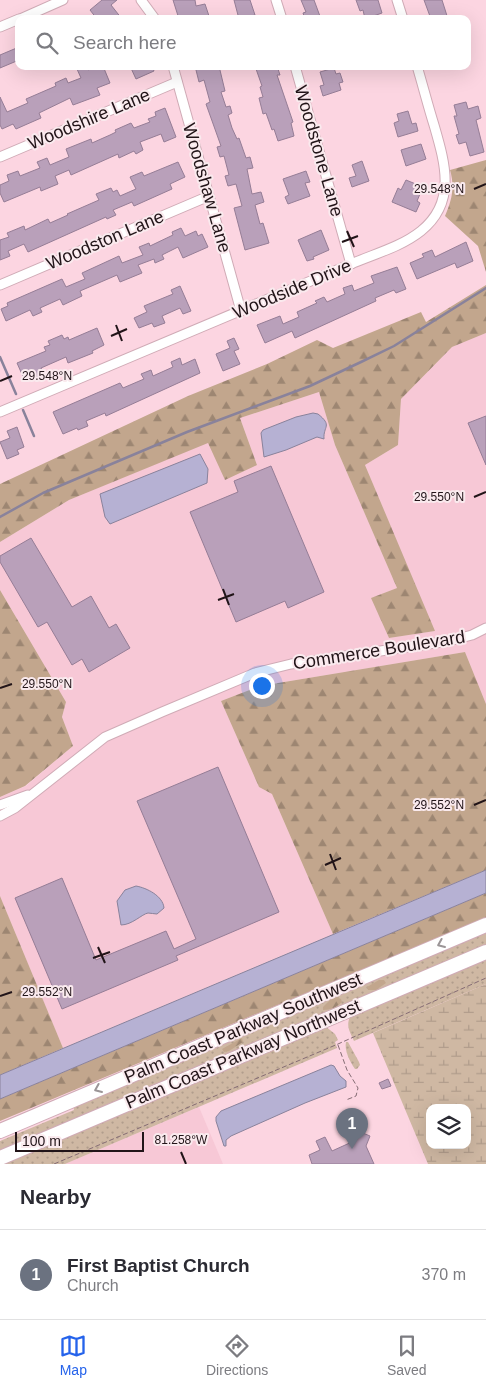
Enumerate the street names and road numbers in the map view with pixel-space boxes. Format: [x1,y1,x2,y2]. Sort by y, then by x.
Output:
street label: Woodstone Lane [291,83,347,219]
street label: Woodshire Lane [25,84,153,154]
street label: Woodshaw Lane [179,121,235,255]
street label: Woodston Lane [43,206,167,274]
street label: Woodside Drive [230,255,354,323]
street label: Commerce Boulevard [291,627,467,673]
street label: Palm Coast Parkway Southwest [121,969,365,1087]
street label: Palm Coast Parkway Northwest [123,995,363,1113]

